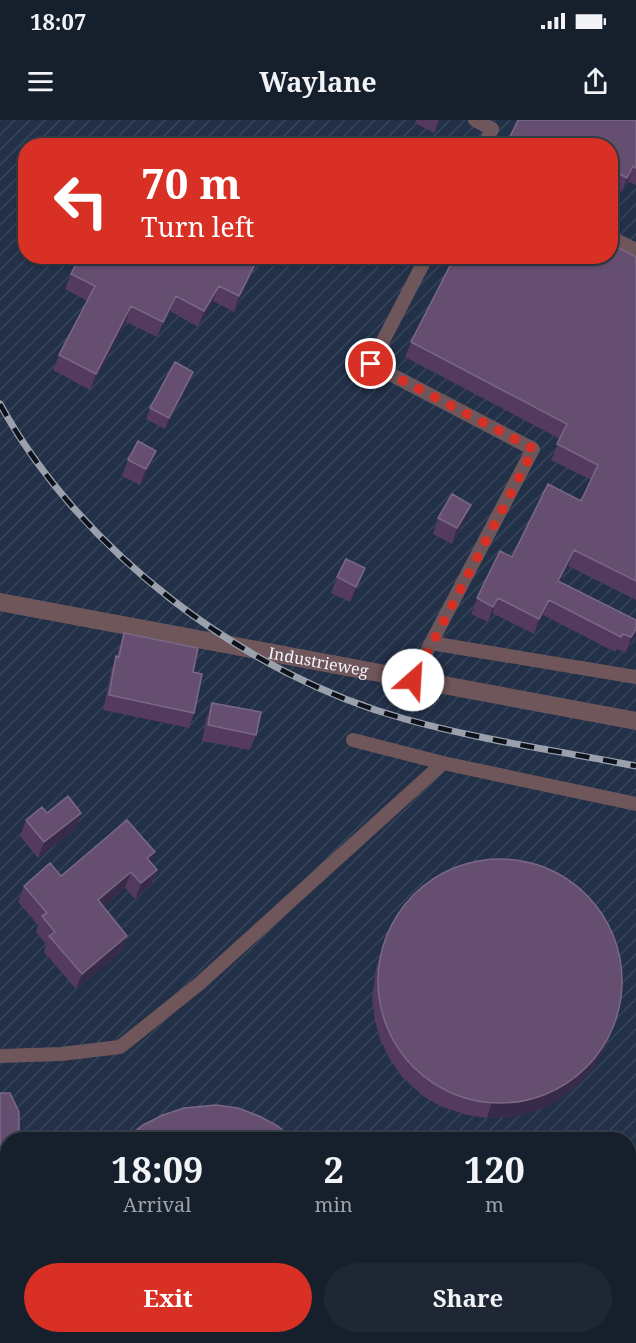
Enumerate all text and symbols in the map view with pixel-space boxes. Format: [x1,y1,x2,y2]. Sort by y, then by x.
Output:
text: 18:07 [30,6,86,36]
text: Waylane [259,63,377,100]
icon: menu [24,65,57,98]
icon: share [579,65,612,98]
text: 70 m [141,154,241,211]
icon: left [42,162,120,240]
text: Turn left [141,208,254,245]
pin [345,338,396,389]
icon: arrive [354,347,387,380]
street label: Industrieweg [267,641,371,682]
position arrow [381,648,445,712]
text: 18:09 [111,1145,203,1194]
text: 2 [323,1145,344,1194]
text: 120 [464,1145,525,1194]
text: Arrival [123,1191,191,1218]
text: min [315,1191,353,1218]
text: m [485,1191,504,1218]
button: Exit [24,1263,312,1332]
button: Share [324,1263,612,1332]

